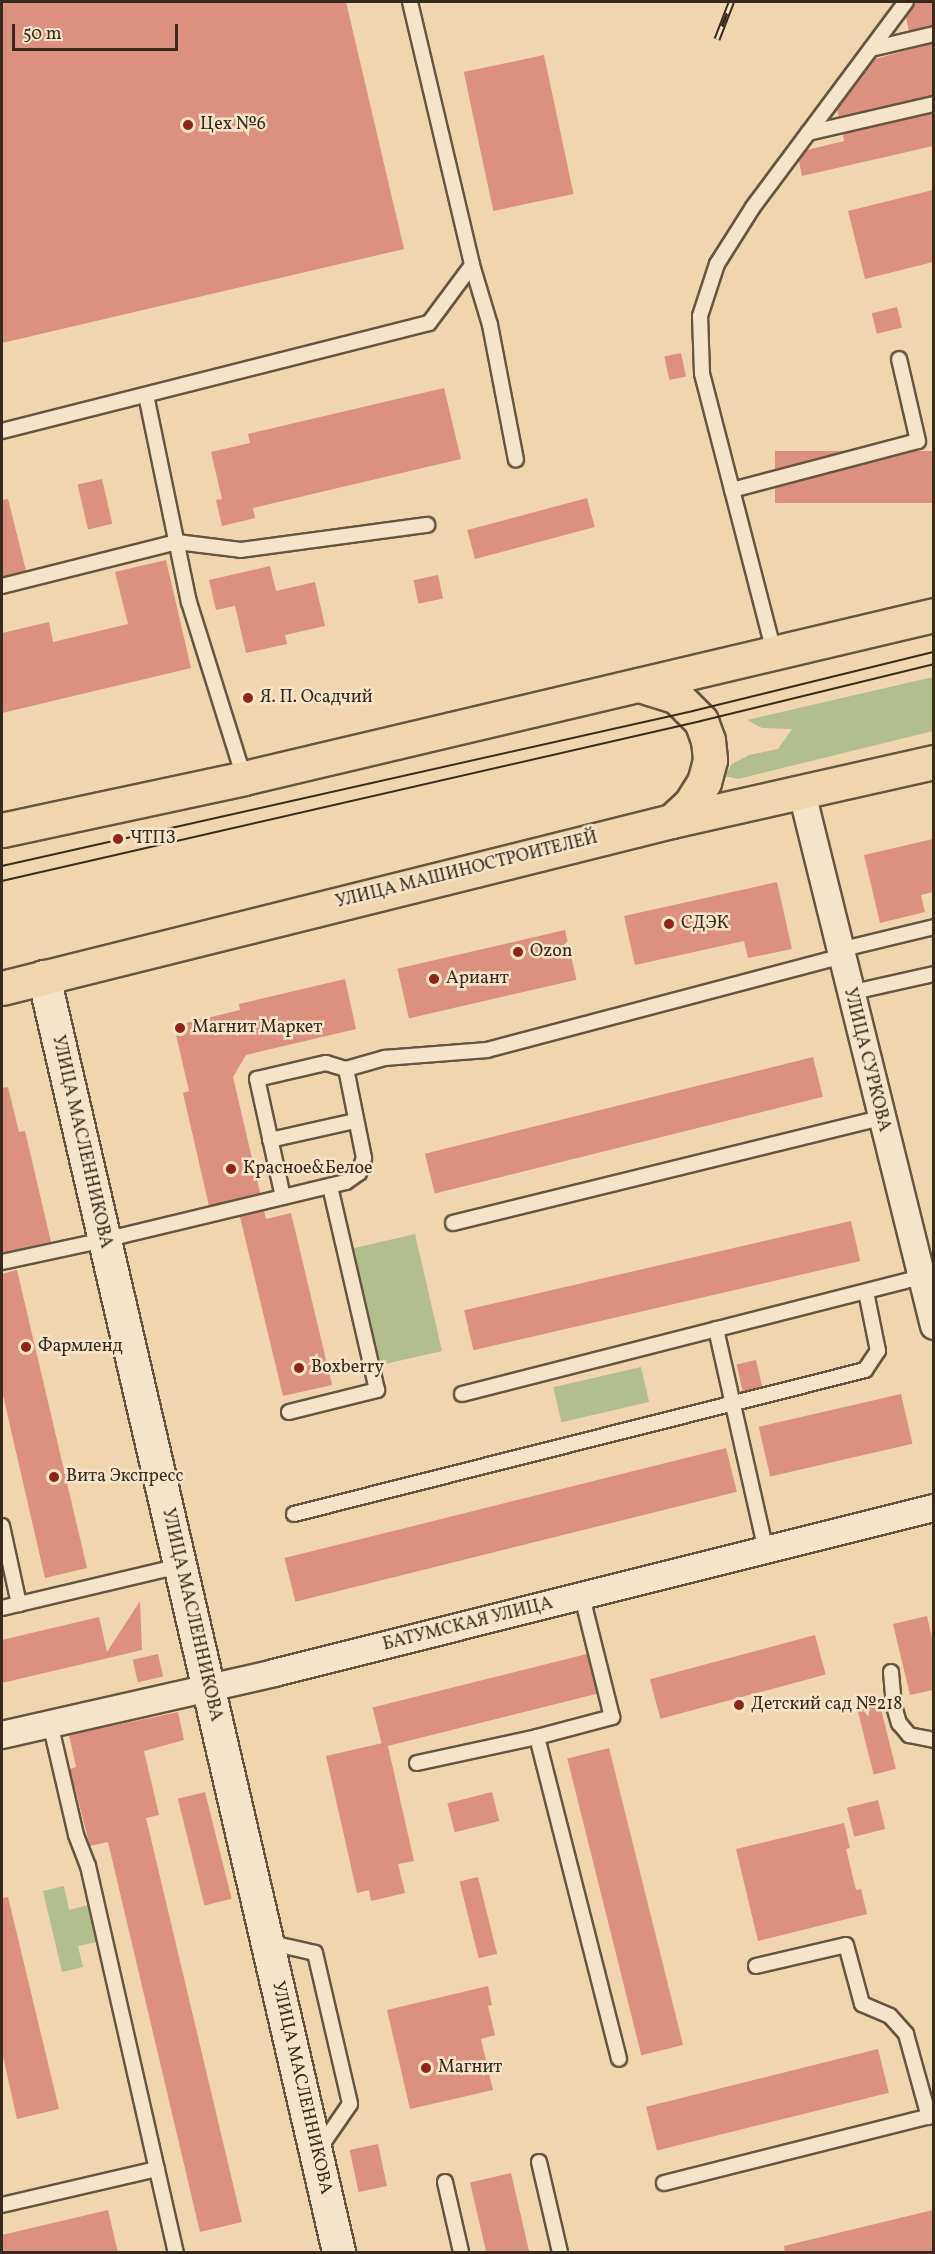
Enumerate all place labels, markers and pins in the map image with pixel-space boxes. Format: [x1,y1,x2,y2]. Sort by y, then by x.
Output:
place label: Цех №6 [200,114,266,136]
marker: Цех №6 [181,118,195,132]
place label: Я. П. Осадчий [260,687,373,709]
marker: Я. П. Осадчий [241,691,255,705]
place label: ЧТПЗ [130,828,176,850]
marker: ЧТПЗ [111,832,125,846]
place label: СДЭК [681,913,729,935]
marker: СДЭК [662,917,676,931]
place label: Ozon [530,941,572,963]
marker: Ozon [511,945,525,959]
place label: Ариант [446,968,509,990]
marker: Ариант [427,972,441,986]
place label: Магнит Маркет [192,1017,322,1039]
marker: Магнит Маркет [173,1021,187,1035]
place label: Красное&Белое [243,1158,373,1180]
marker: Красное&Белое [224,1162,238,1176]
place label: Фармленд [38,1336,123,1358]
marker: Фармленд [19,1340,33,1354]
place label: Boxberry [311,1357,384,1379]
marker: Boxberry [292,1361,306,1375]
place label: Вита Экспресс [66,1466,184,1488]
marker: Вита Экспресс [47,1470,61,1484]
place label: Детский сад №218 [751,1694,902,1716]
marker: Детский сад №218 [732,1698,746,1712]
place label: Магнит [438,2057,502,2079]
marker: Магнит [419,2061,433,2075]

